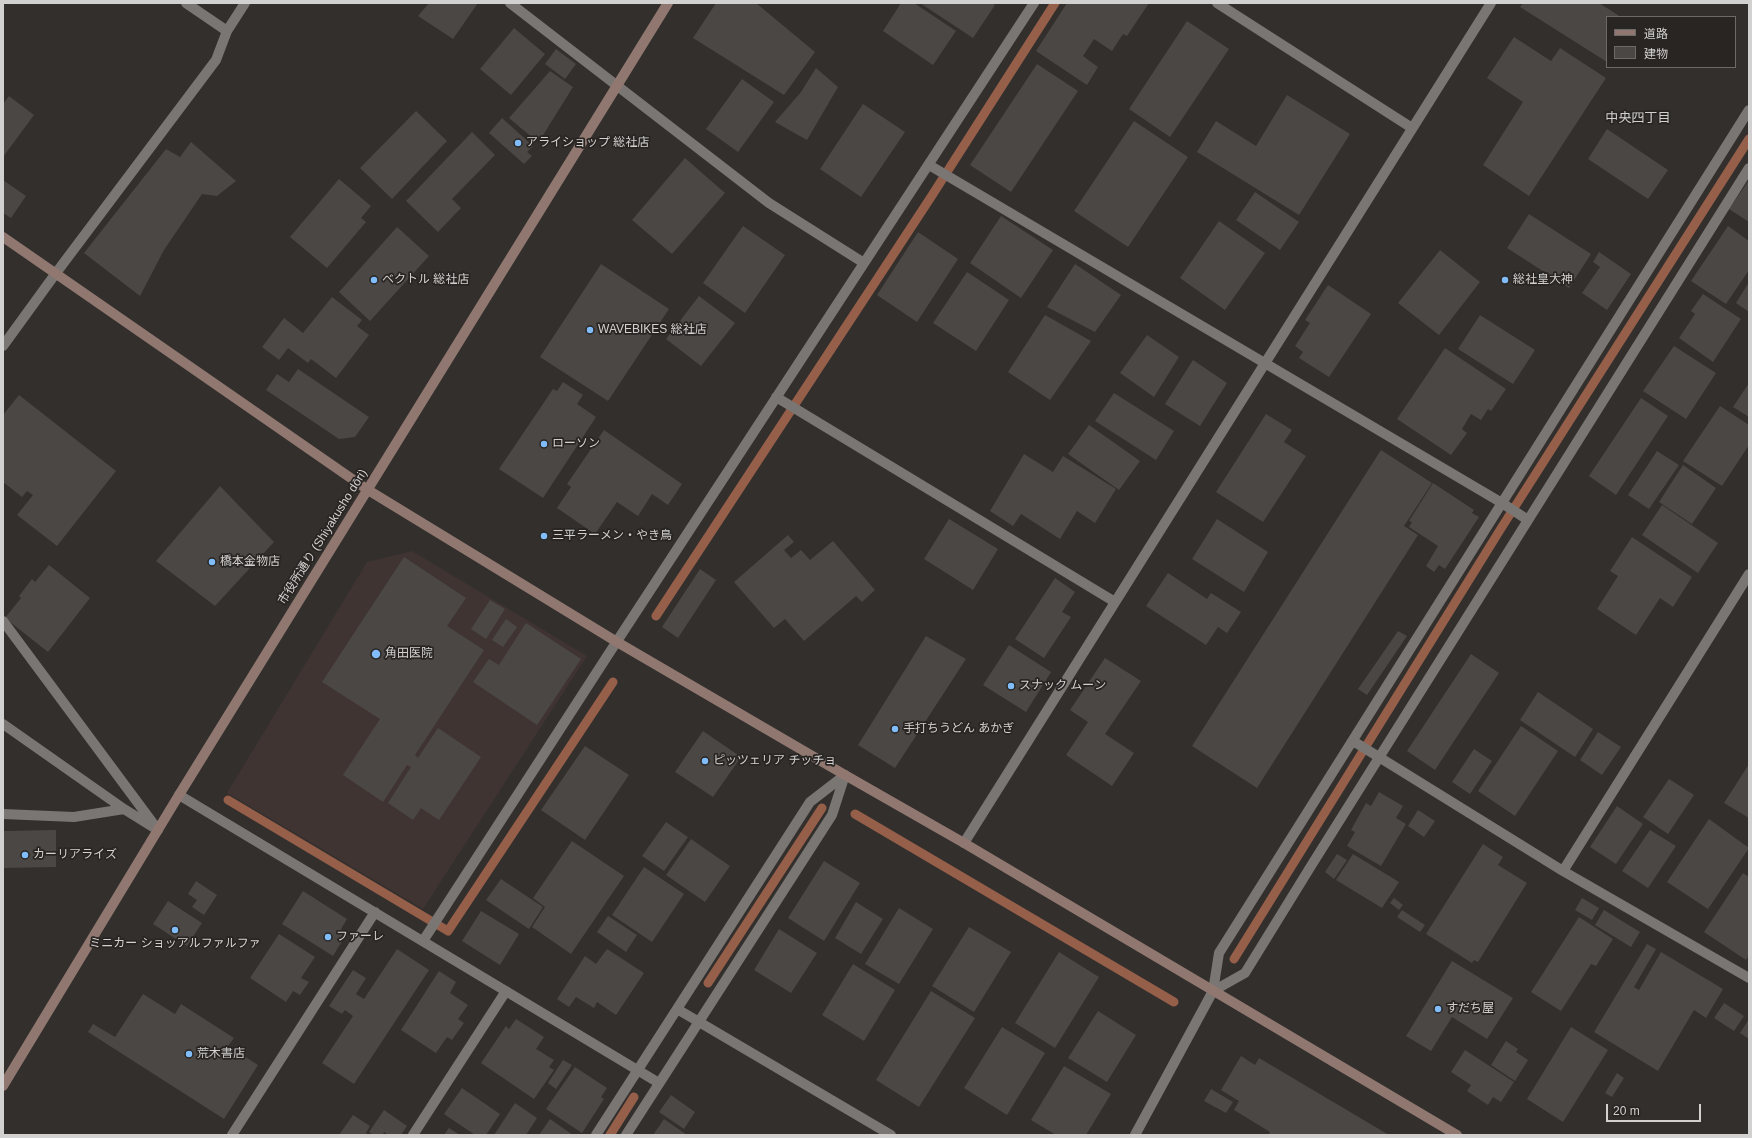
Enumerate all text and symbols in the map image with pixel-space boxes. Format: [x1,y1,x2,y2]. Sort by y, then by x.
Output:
legend [1606,16,1736,68]
text: 道路 [1644,27,1668,41]
text: 建物 [1644,47,1668,61]
district label: 中央四丁目 [1606,110,1670,126]
place label: アライショップ 総社店 [526,136,649,150]
marker: アライショップ 総社店 [513,138,523,148]
place label: ベクトル 総社店 [382,273,469,287]
place label: 総社皇大神 [1513,273,1573,287]
marker: ベクトル 総社店 [369,275,379,285]
marker: 総社皇大神 [1500,275,1510,285]
place label: WAVEBIKES 総社店 [598,323,707,337]
marker: WAVEBIKES 総社店 [585,325,595,335]
place label: ローソン [552,437,600,451]
marker: ローソン [539,439,549,449]
street label: 市役所通り (Shiyakusho dōri) [275,467,371,607]
place label: 三平ラーメン・やき鳥 [552,529,672,543]
marker: 三平ラーメン・やき鳥 [539,531,549,541]
place label: 橋本金物店 [220,555,280,569]
marker: 橋本金物店 [207,557,217,567]
place label: 角田医院 [385,647,433,661]
marker: 角田医院 [370,648,382,660]
place label: スナック ムーン [1019,679,1106,693]
marker: スナック ムーン [1006,681,1016,691]
place label: 手打ちうどん あかぎ [903,722,1014,736]
marker: 手打ちうどん あかぎ [890,724,900,734]
place label: ピッツェリア チッチョ [713,754,836,768]
marker: ピッツェリア チッチョ [700,756,710,766]
place label: カーリアライズ [33,848,117,862]
marker: カーリアライズ [20,850,30,860]
marker: ミニカー ショッアルファルファ [170,925,180,935]
place label: ファーレ [336,930,384,944]
marker: ファーレ [323,932,333,942]
place label: ミニカー ショッアルファルファ [89,937,261,951]
place label: すだち屋 [1446,1002,1494,1016]
marker: すだち屋 [1433,1004,1443,1014]
place label: 荒木書店 [197,1047,245,1061]
marker: 荒木書店 [184,1049,194,1059]
scale bar [1608,1096,1703,1122]
text: 20 m [1613,1104,1640,1118]

